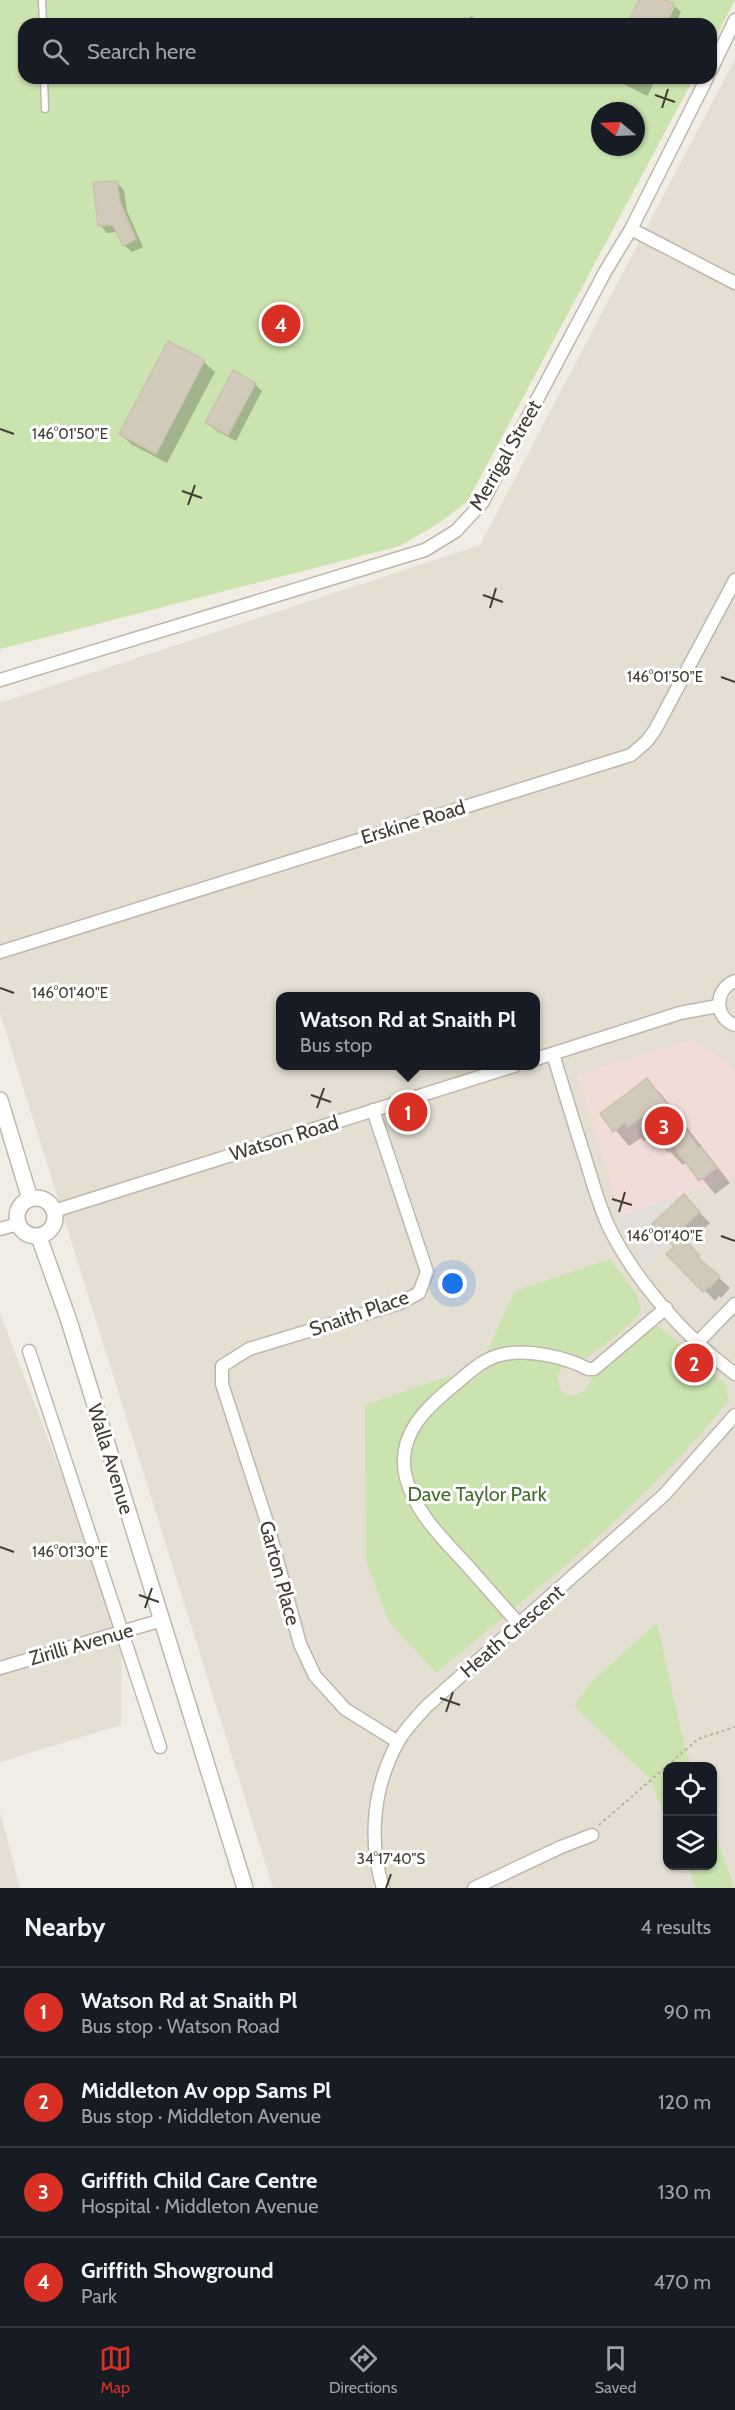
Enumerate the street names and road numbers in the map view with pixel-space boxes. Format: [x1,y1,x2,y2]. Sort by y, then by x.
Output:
street label: Merrigal Street [464,395,546,514]
street label: Erskine Road [358,795,468,849]
street label: Watson Road [227,1110,341,1166]
street label: Snaith Place [306,1285,412,1341]
street label: Walla Avenue [83,1401,139,1517]
street label: Garton Place [254,1518,306,1628]
street label: Heath Crescent [455,1579,569,1682]
street label: Zirilli Avenue [26,1618,136,1670]

